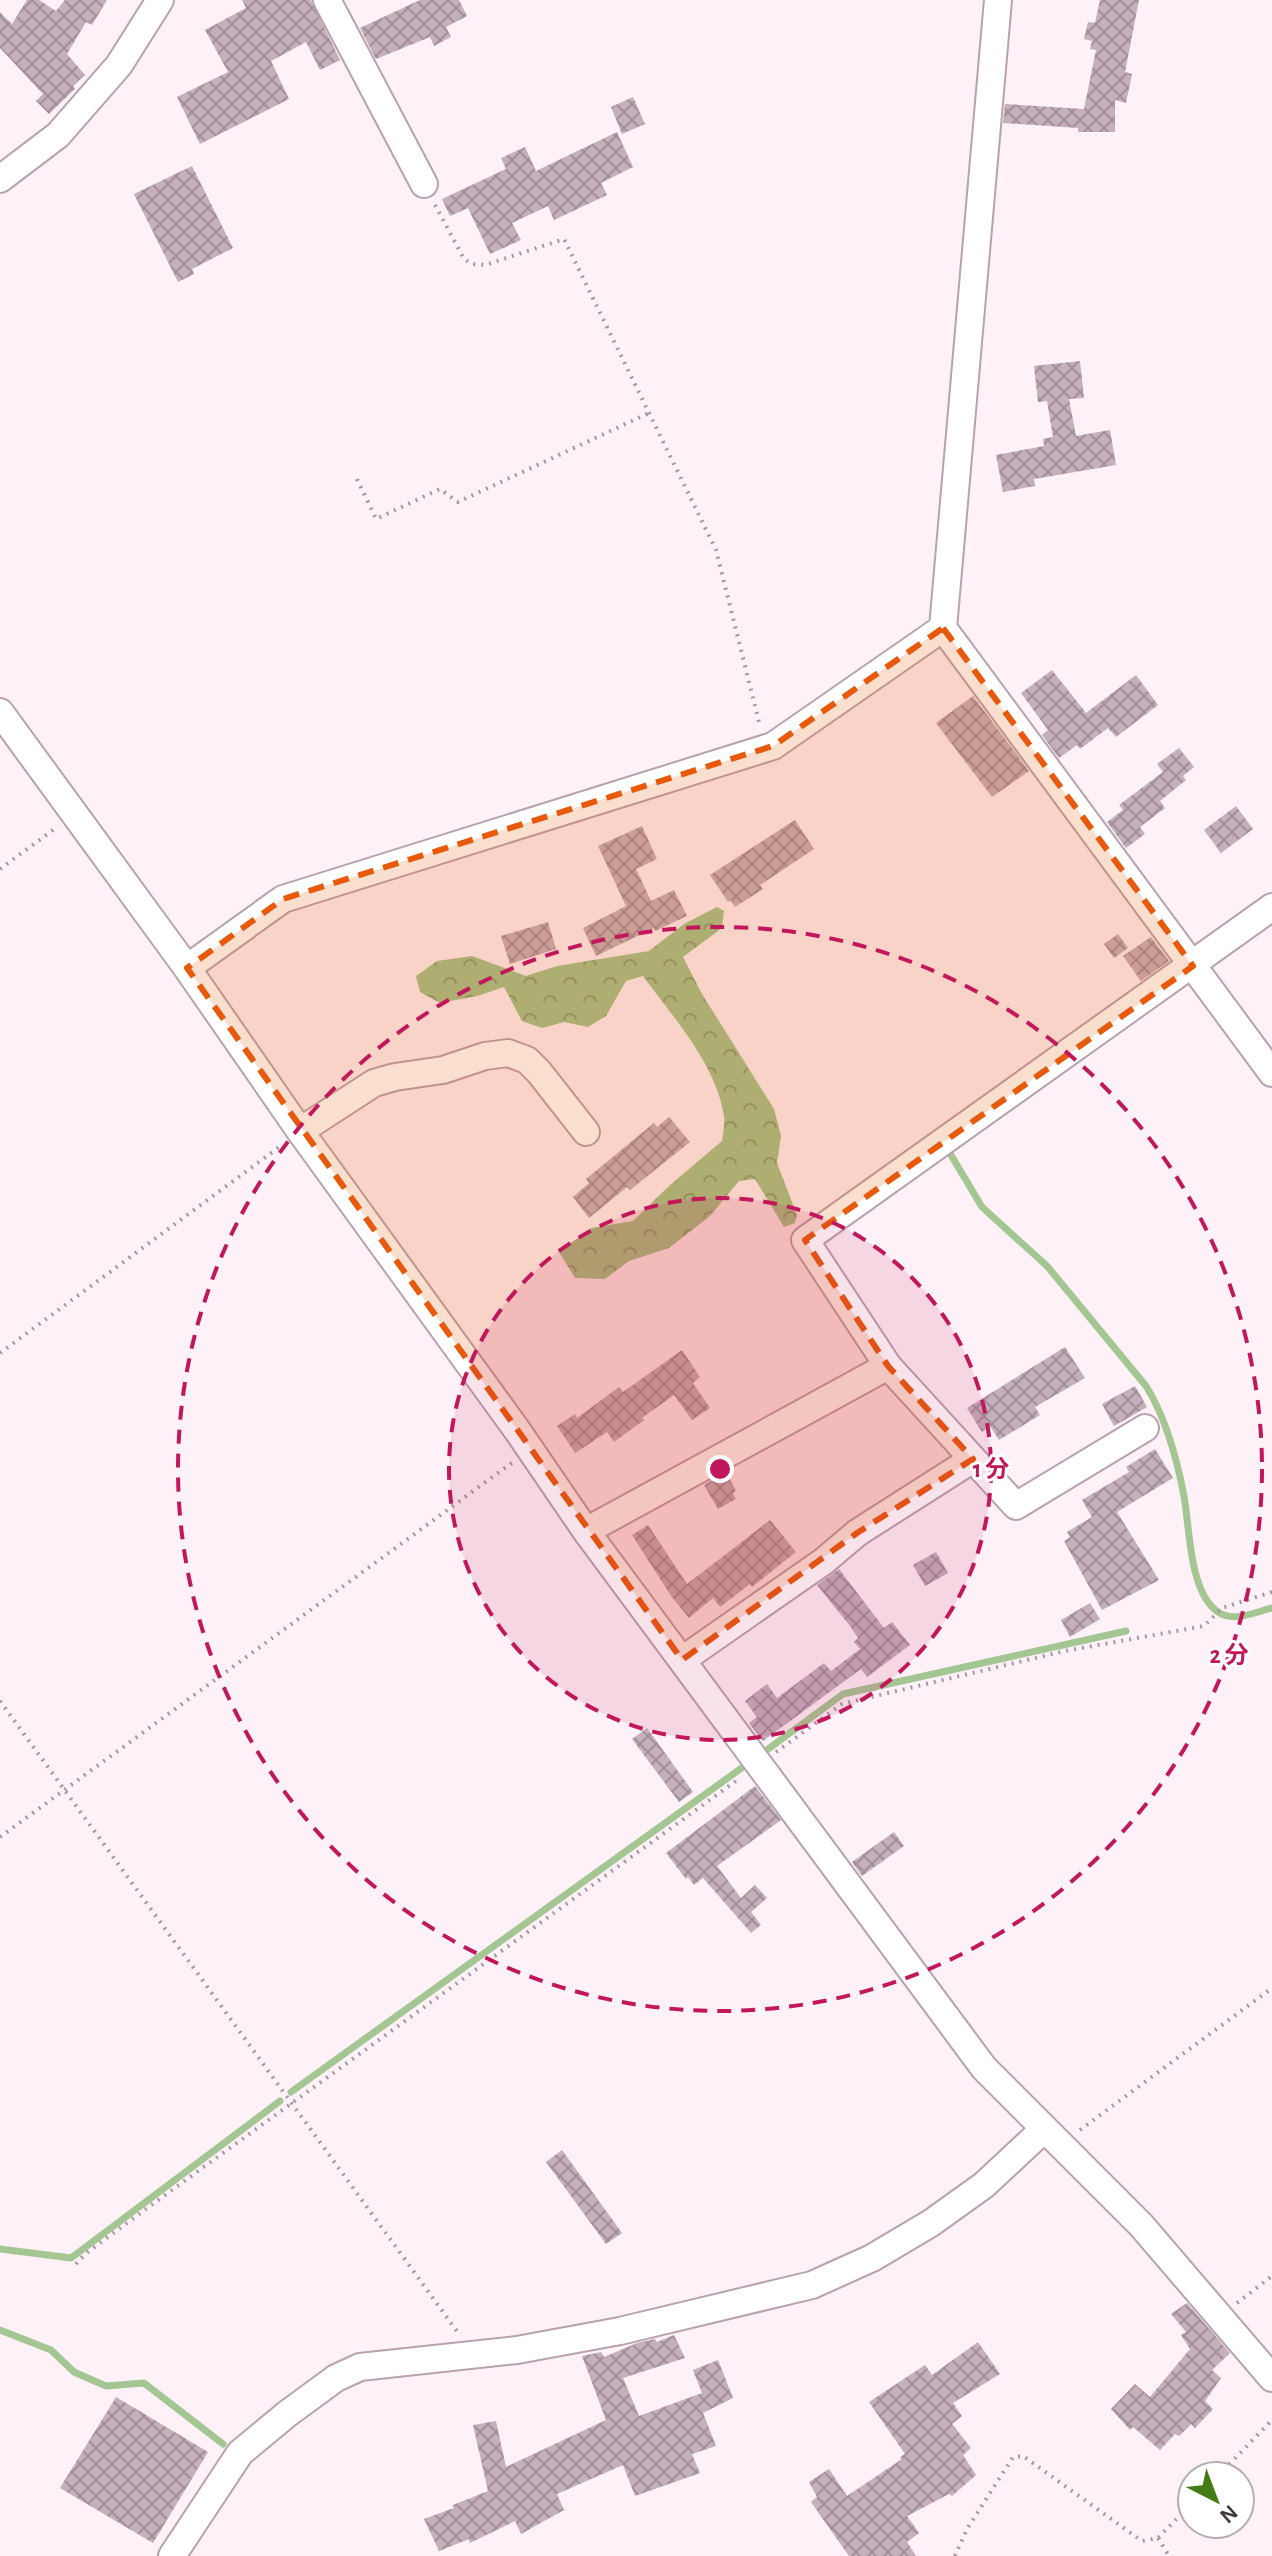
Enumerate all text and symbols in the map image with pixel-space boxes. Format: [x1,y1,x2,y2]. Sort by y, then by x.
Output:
centre of rings [706,1455,734,1483]
text: 1 分 [973,1456,1009,1482]
text: 2 分 [1210,1642,1248,1668]
north arrow [1176,2460,1256,2540]
text: N [1216,2501,1242,2527]

